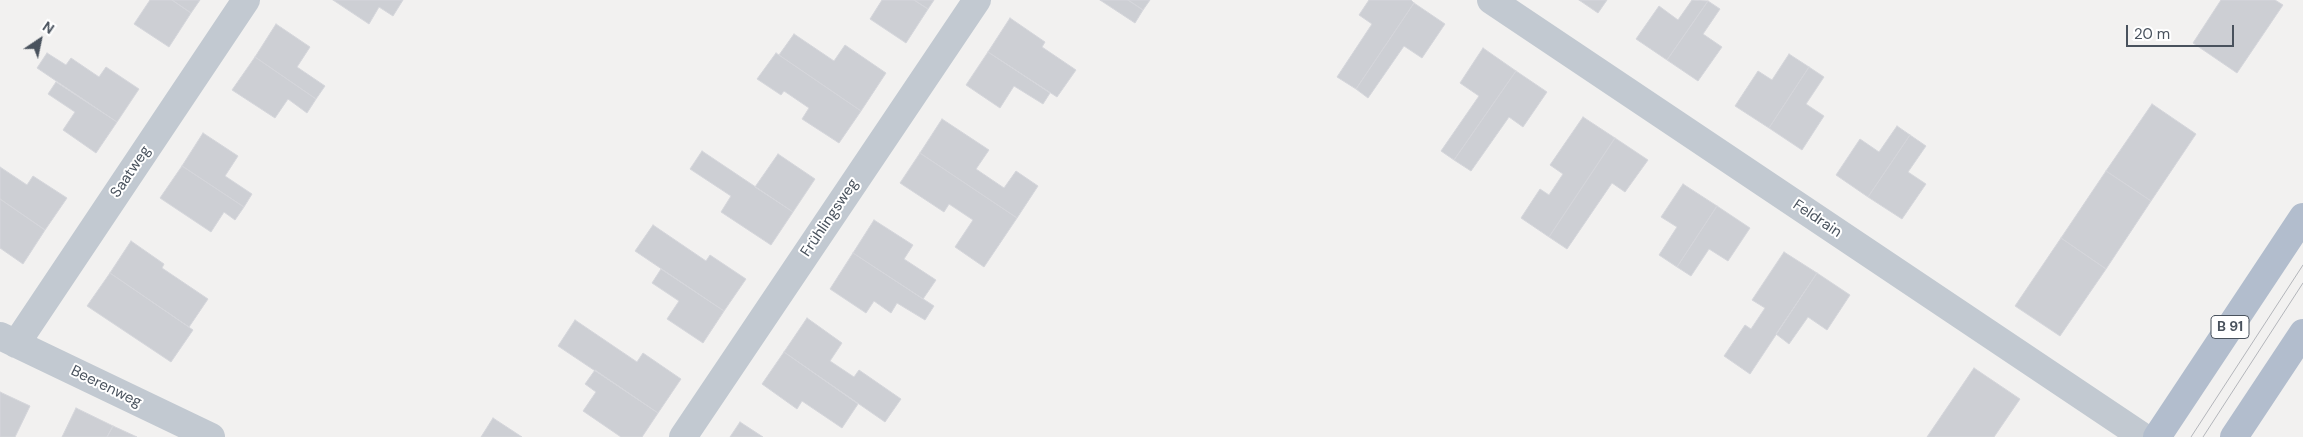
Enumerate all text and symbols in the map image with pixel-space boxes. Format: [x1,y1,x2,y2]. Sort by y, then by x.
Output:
north arrow [15,15,65,65]
scale bar [2128,15,2236,47]
text: N [39,17,58,38]
text: 20 m [2134,24,2170,44]
street label: Saatweg [107,143,155,201]
street label: Frühlingsweg [797,176,863,260]
street label: Feldrain [1789,196,1845,242]
road number: B 91 [2211,316,2249,338]
street label: Beerenweg [68,362,144,412]

